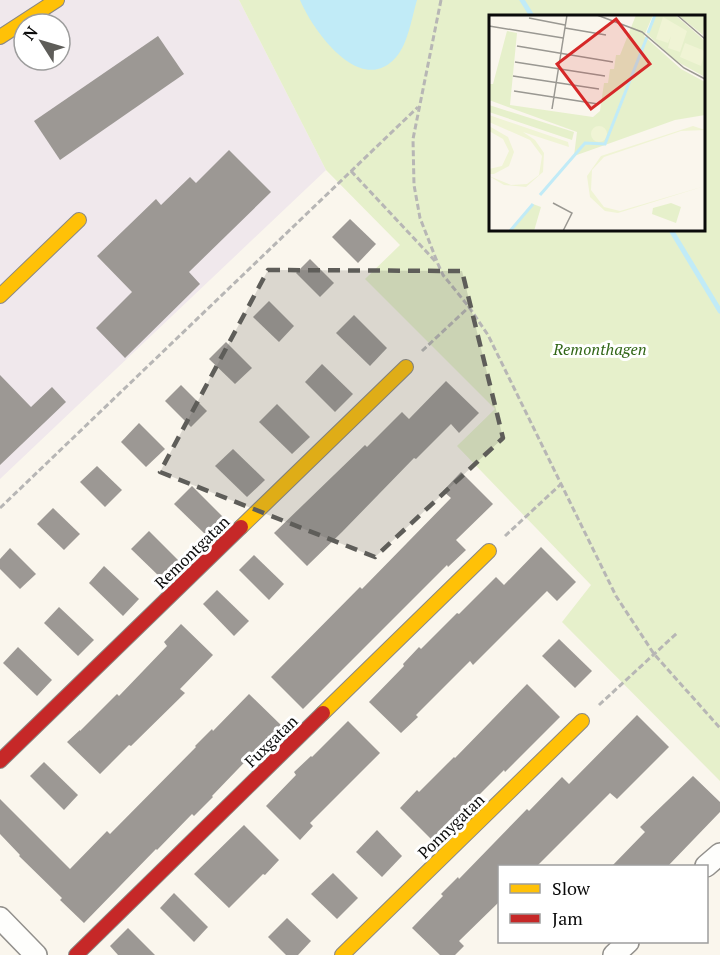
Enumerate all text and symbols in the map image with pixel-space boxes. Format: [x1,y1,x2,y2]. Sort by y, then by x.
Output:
north arrow [12,12,72,72]
inset map [489,15,705,231]
text: N [18,22,42,44]
park label: Remonthagen [552,338,647,360]
street label: Remontgatan [150,510,235,593]
street label: Fuxgatan [240,710,303,772]
street label: Ponnygatan [413,788,489,863]
legend [498,865,708,943]
text: Slow [552,876,591,900]
text: Jam [552,906,583,930]

